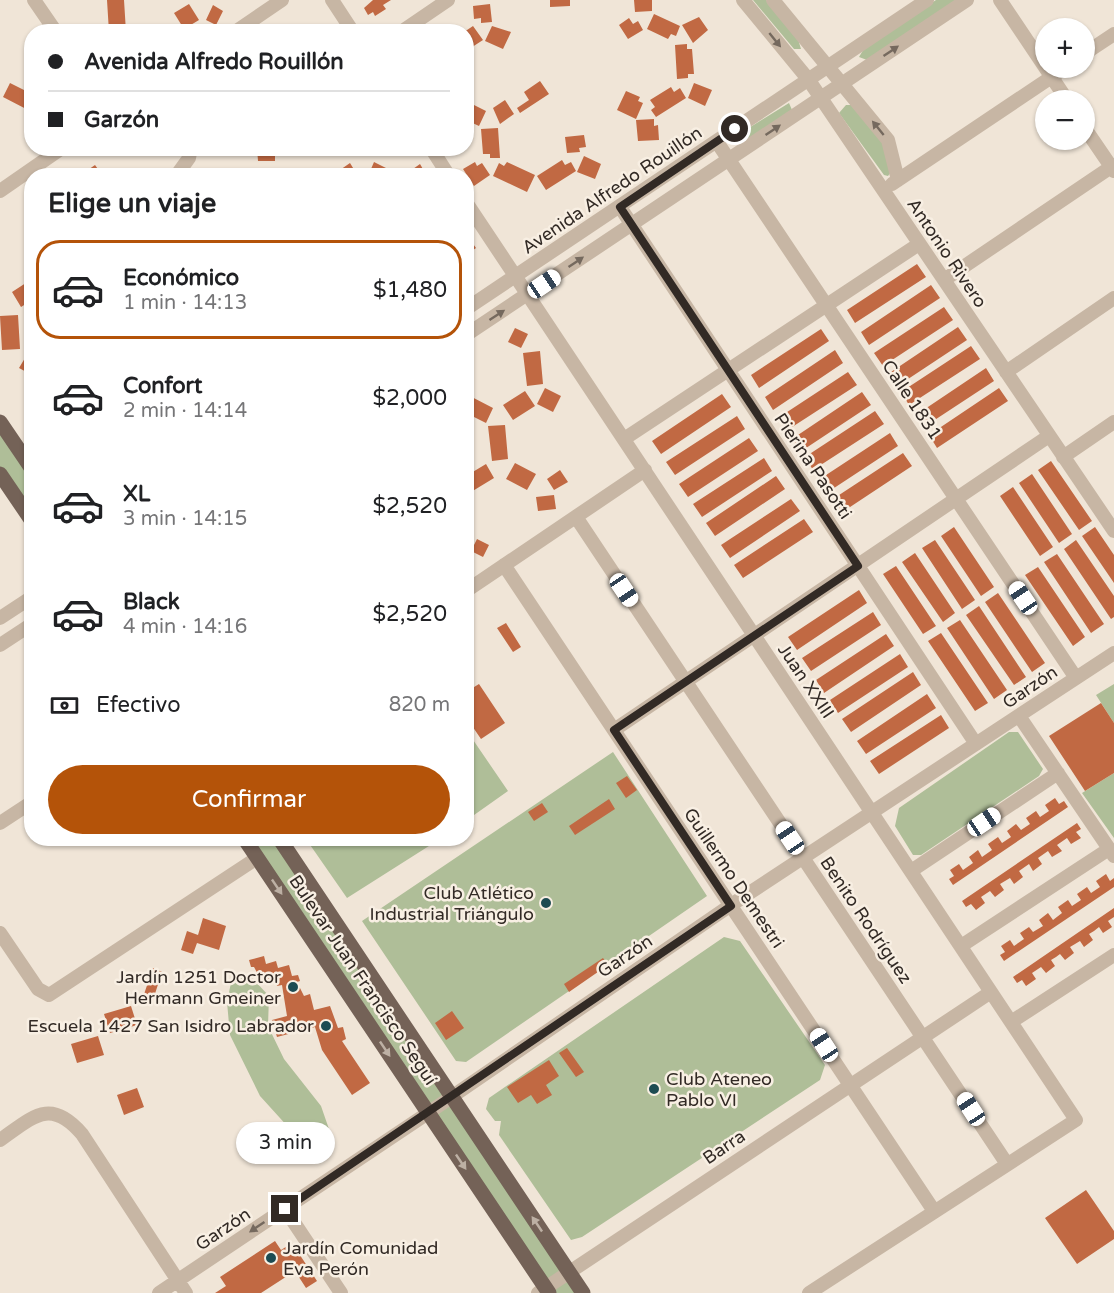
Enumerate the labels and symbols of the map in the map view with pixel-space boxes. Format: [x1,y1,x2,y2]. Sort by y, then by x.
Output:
one-way arrow [768,32,781,47]
one-way arrow [883,45,899,57]
route start [721,115,748,142]
one-way arrow [872,120,885,136]
street label: Avenida Alfredo Rouillón [518,121,706,259]
one-way arrow [765,125,781,136]
street label: Antonio Rivero [902,194,992,312]
one-way arrow [568,256,584,268]
car [524,266,564,302]
one-way arrow [489,310,505,321]
street label: Calle 1831 [877,356,947,444]
street label: Pierina Pasotti [769,409,857,523]
car [606,570,642,610]
car [1005,578,1041,618]
street label: Juan XXIII [773,640,839,722]
street label: Garzón [998,661,1062,713]
street label: Guillermo Demestri [679,804,789,952]
car [964,804,1004,840]
car [772,818,808,858]
street label: Benito Rodríguez [815,852,917,988]
street label: Bulevar Juan Francisco Seguí [284,871,442,1090]
one-way arrow [271,879,282,895]
place label: Club Atlético Industrial Triángulo [370,882,534,925]
marker: Club Atlético Industrial Triángulo [539,896,553,910]
street label: Garzón [593,930,657,982]
place label: Jardín 1251 Doctor Hermann Gmeiner [116,966,281,1009]
marker: Jardín 1251 Doctor Hermann Gmeiner [286,980,300,994]
place label: Escuela 1427 San Isidro Labrador [28,1015,314,1037]
marker: Escuela 1427 San Isidro Labrador [319,1019,333,1033]
car [807,1025,841,1065]
one-way arrow [380,1041,391,1057]
place label: Club Ateneo Pablo VI [666,1068,772,1111]
marker: Club Ateneo Pablo VI [647,1082,661,1096]
car [954,1089,988,1129]
callout: 3 min [236,1122,334,1164]
street label: Barra [699,1125,749,1169]
one-way arrow [455,1154,466,1170]
route end [271,1195,298,1222]
street label: Garzón [191,1203,255,1255]
one-way arrow [531,1215,542,1232]
one-way arrow [249,1222,266,1233]
place label: Jardín Comunidad Eva Perón [283,1237,438,1280]
marker: Jardín Comunidad Eva Perón [264,1251,278,1265]

